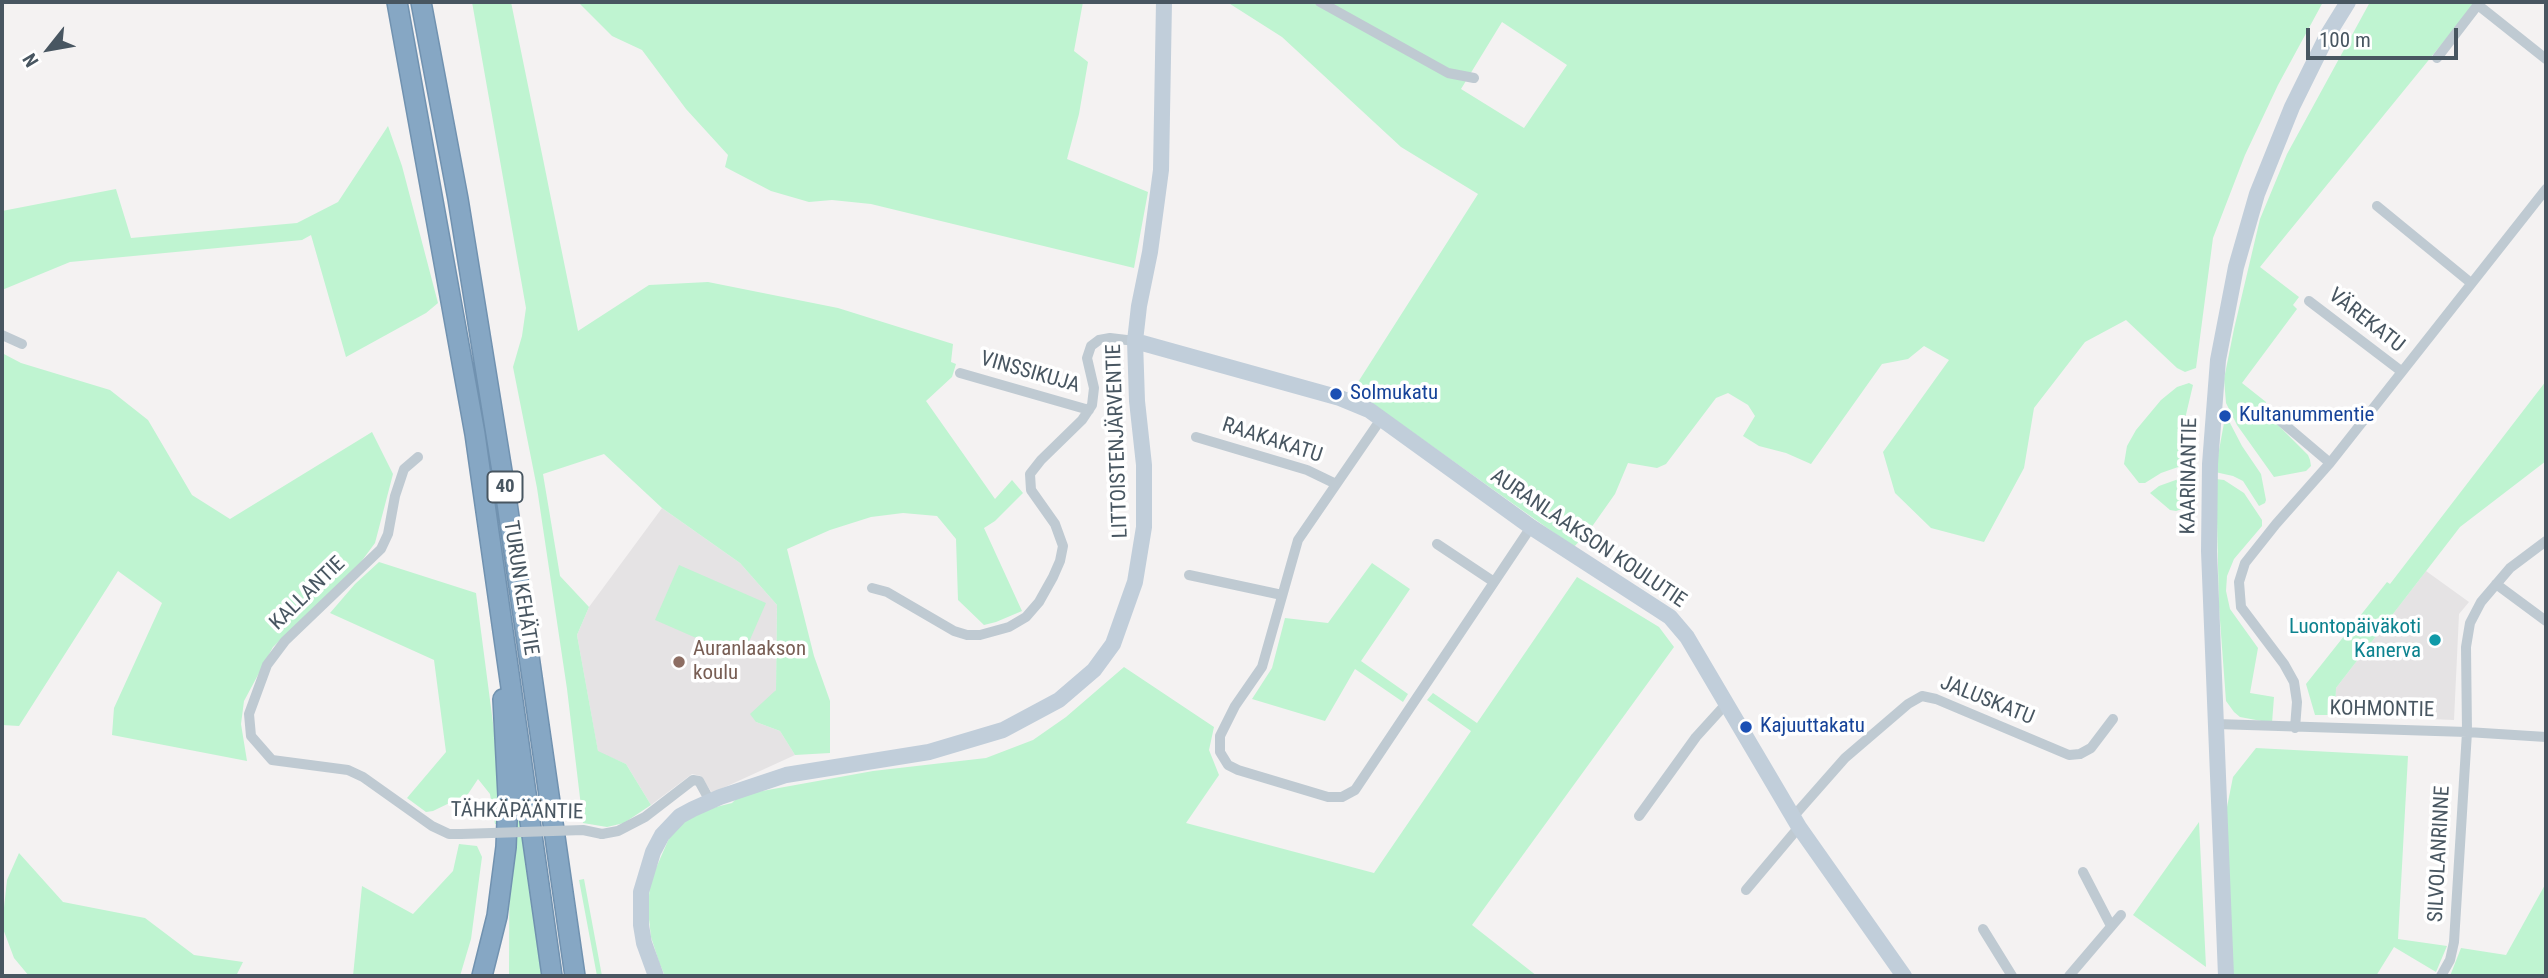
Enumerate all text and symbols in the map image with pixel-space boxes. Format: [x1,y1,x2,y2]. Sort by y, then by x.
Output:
north arrow [14,14,84,84]
scale bar [2310,14,2462,58]
text: 100 m [2319,28,2371,52]
text: N [18,49,43,71]
street label: VÄREKATU [2323,283,2409,359]
street label: LITTOISTENJÄRVENTIE [1102,343,1134,539]
street label: VINSSIKUJA [977,347,1083,399]
place label: Solmukatu [1350,381,1438,407]
marker: Solmukatu [1328,386,1344,402]
place label: Kultanummentie [2239,403,2374,429]
marker: Kultanummentie [2217,408,2233,424]
street label: RAAKAKATU [1219,413,1325,469]
street label: KAARINANTIE [2176,417,2204,535]
street label: AURANLAAKSON KOULUTIE [1485,464,1691,614]
road number: 40 [488,472,522,502]
street label: TURUN KEHÄTIE [497,519,543,657]
street label: KALLANTIE [265,552,351,636]
place label: Luontopäiväkoti Kanerva [2289,615,2421,665]
marker: Luontopäiväkoti Kanerva [2427,632,2443,648]
place label: Auranlaakson koulu [693,637,806,687]
marker: Auranlaakson koulu [671,654,687,670]
street label: JALUSKATU [1936,671,2038,731]
street label: KOHMONTIE [2329,696,2435,724]
place label: Kajuuttakatu [1760,714,1865,740]
marker: Kajuuttakatu [1738,719,1754,735]
street label: SILVOLANRINNE [2424,785,2456,923]
street label: TÄHKÄPÄÄNTIE [450,798,584,826]

